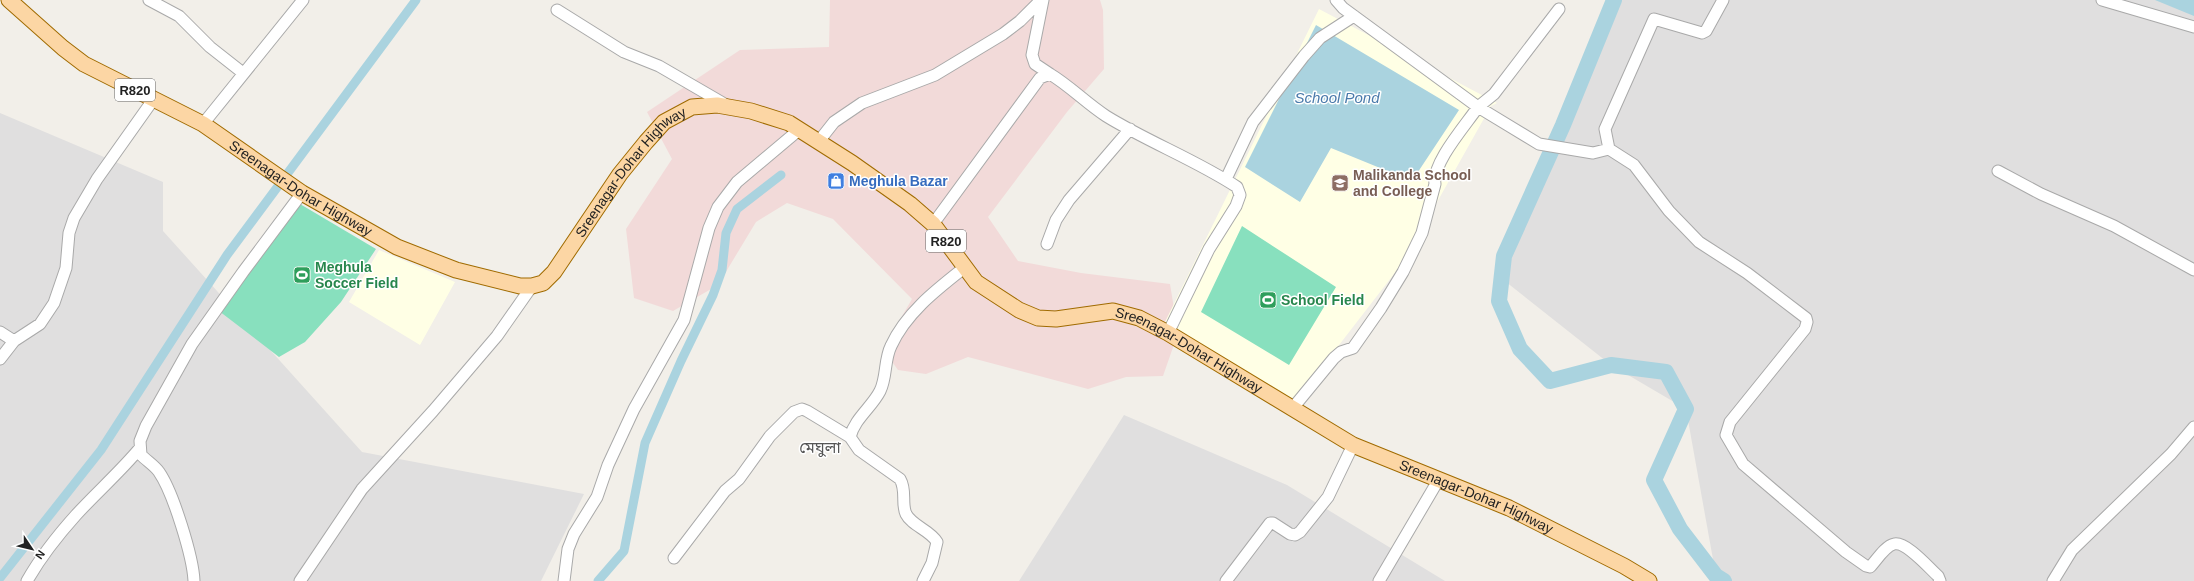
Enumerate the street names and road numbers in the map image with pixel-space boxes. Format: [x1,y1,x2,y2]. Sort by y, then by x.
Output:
road number: R820 [115,79,155,101]
street label: Sreenagar-Dohar Highway [572,104,689,240]
street label: Sreenagar-Dohar Highway [226,137,375,239]
road number: R820 [926,230,966,252]
street label: Sreenagar-Dohar Highway [1113,304,1265,396]
street label: Sreenagar-Dohar Highway [1397,457,1556,537]

